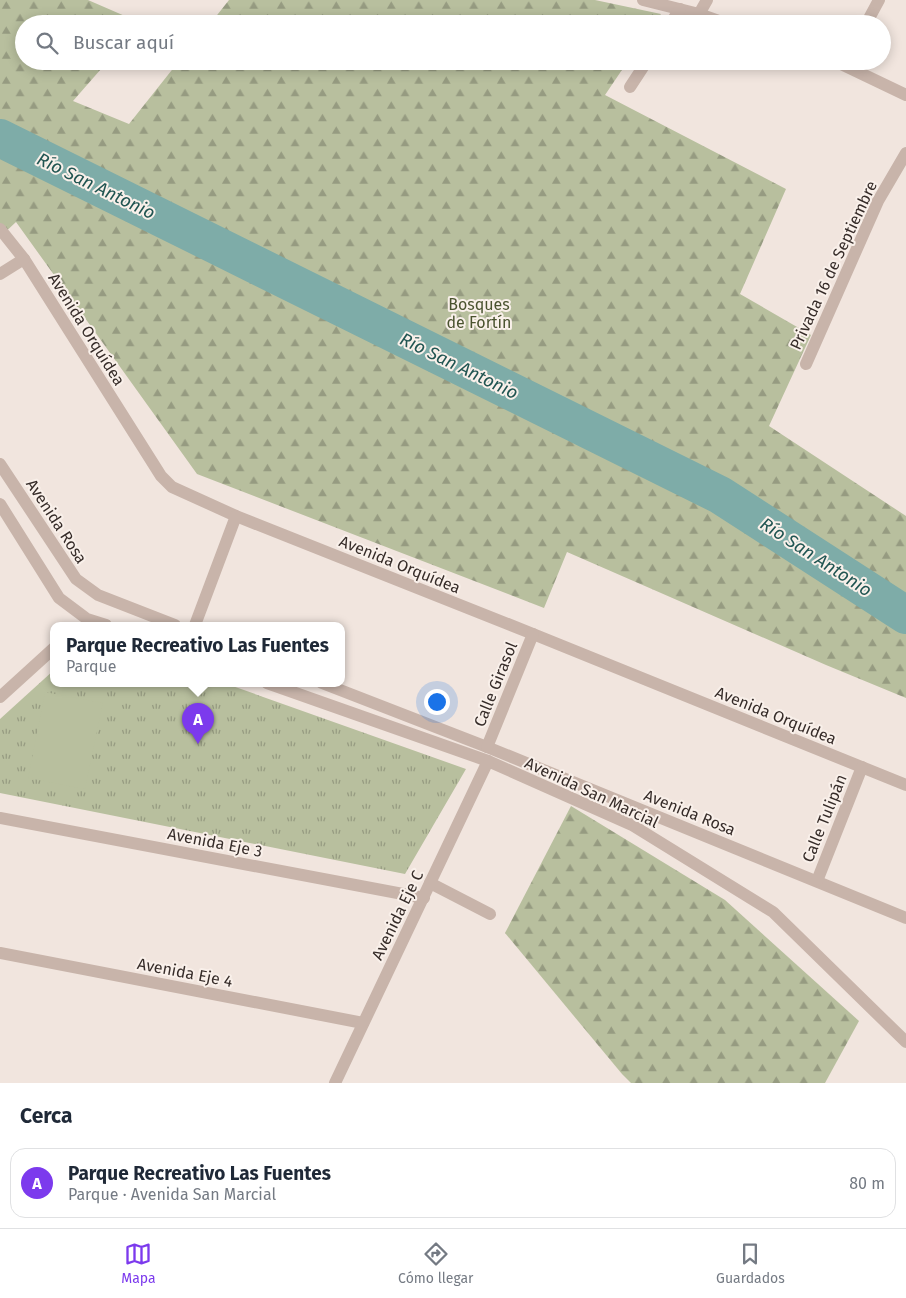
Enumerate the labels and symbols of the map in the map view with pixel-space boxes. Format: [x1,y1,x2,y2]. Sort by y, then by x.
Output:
water label: Río San Antonio [33,148,159,224]
street label: Privada 16 de Septiembre [786,178,881,353]
street label: Avenida Orquídea [44,269,129,389]
park label: Bosques de Fortín [446,295,512,332]
water label: Río San Antonio [396,328,522,404]
street label: Avenida Rosa [22,475,91,567]
water label: Río San Antonio [756,513,876,601]
street label: Avenida Orquídea [336,531,463,597]
street label: Calle Girasol [470,639,521,729]
street label: Avenida Orquídea [712,682,839,748]
your location [424,689,450,715]
pin: A [182,703,214,744]
street label: Avenida San Marcial [522,753,662,832]
street label: Calle Tulipán [798,771,851,865]
street label: Avenida Rosa [641,786,738,839]
street label: Avenida Eje 3 [166,824,264,861]
street label: Avenida Eje C [368,867,427,963]
street label: Avenida Eje 4 [136,954,235,991]

